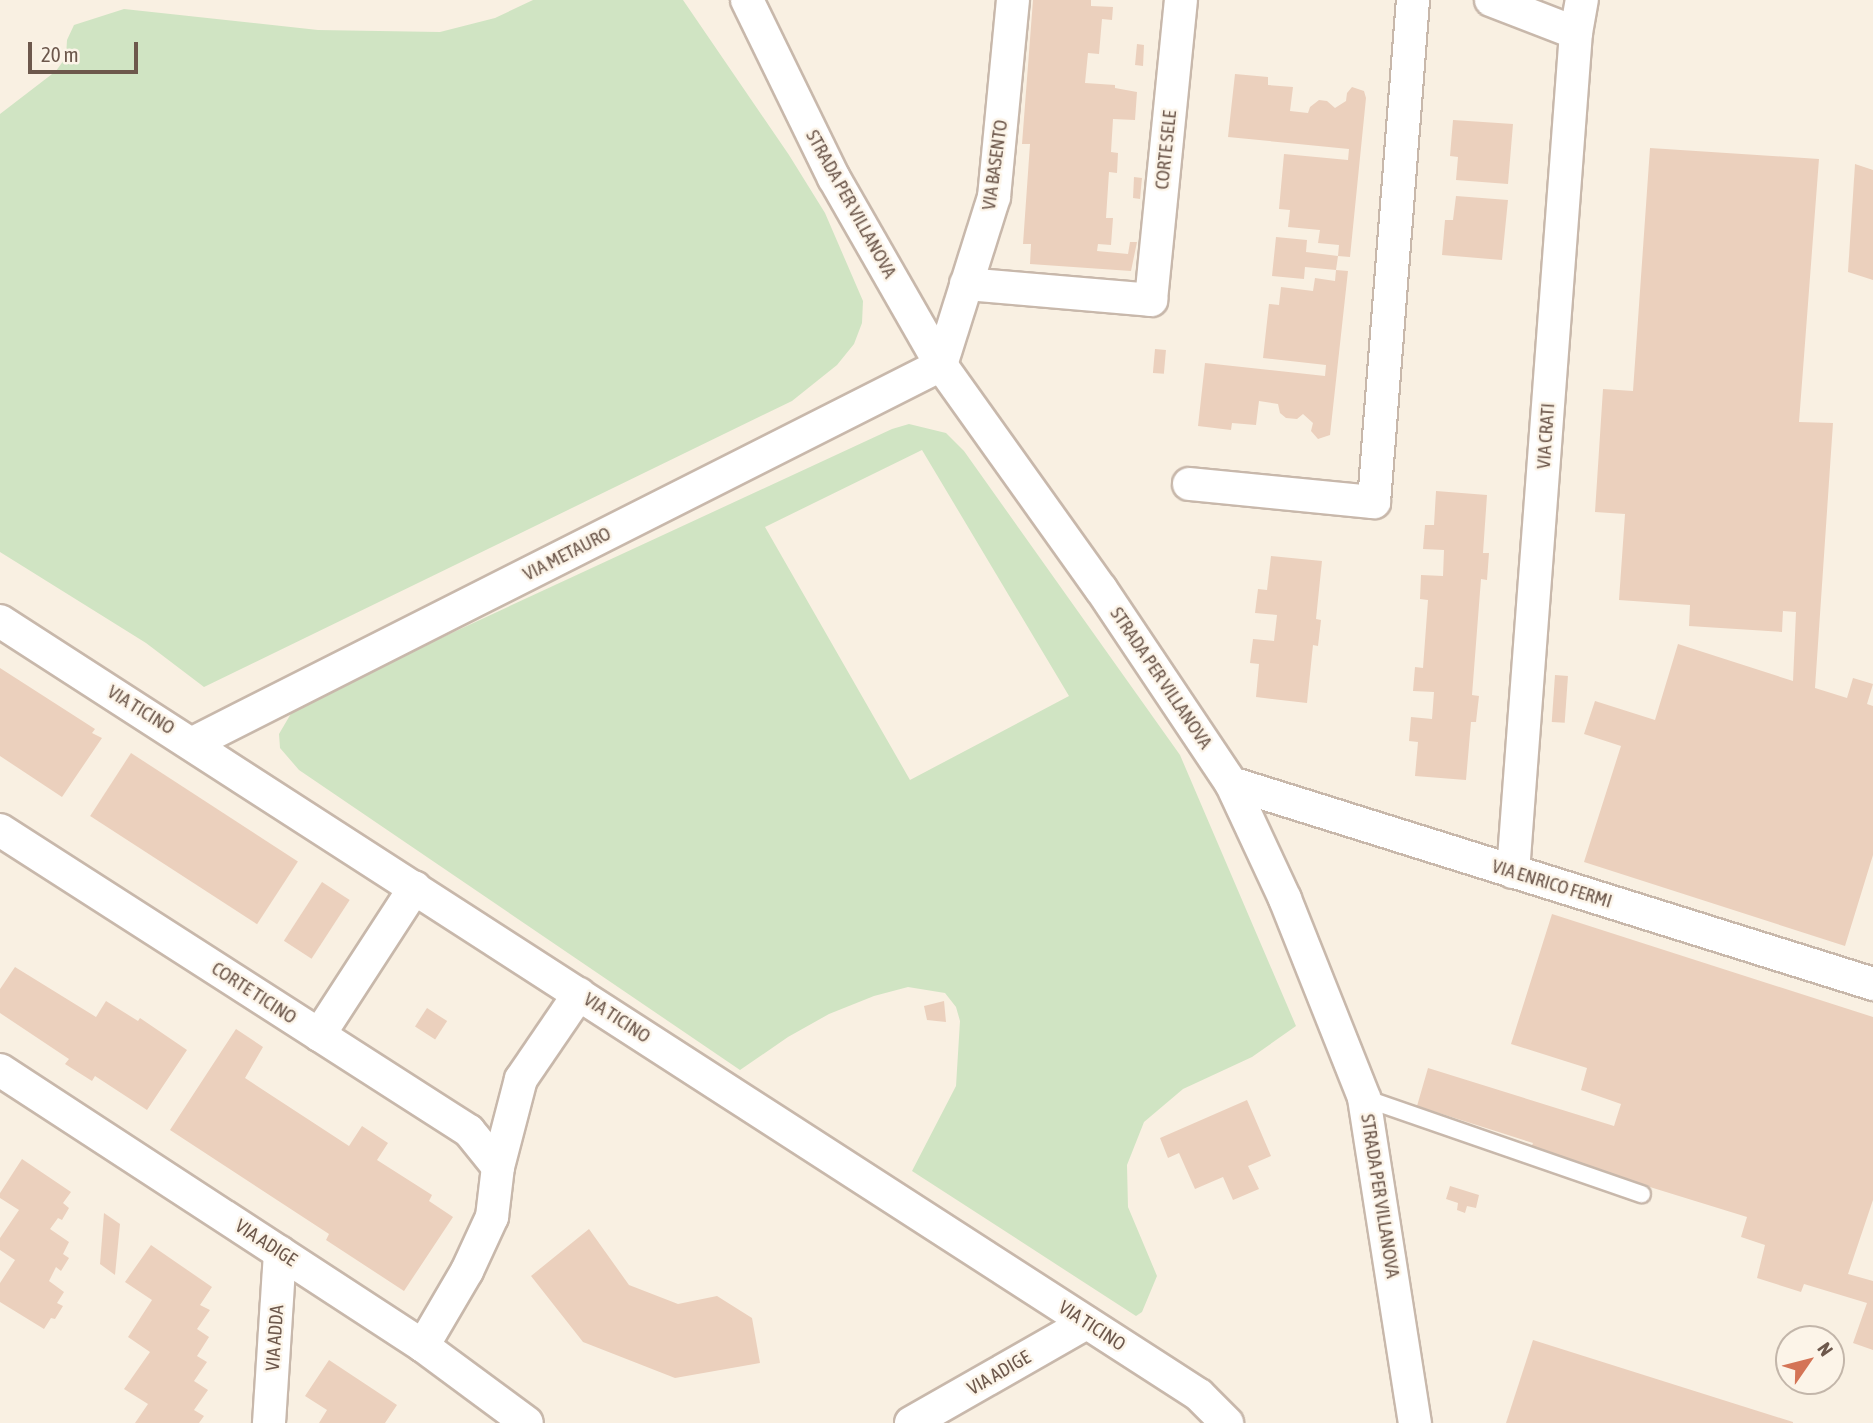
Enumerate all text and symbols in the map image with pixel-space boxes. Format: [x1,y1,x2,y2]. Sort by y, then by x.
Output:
scale bar [32,28,142,72]
text: 20 m [41,42,79,66]
street label: CORTE SELE [1151,109,1181,191]
street label: VIA BASENTO [977,118,1013,212]
street label: STRADA PER VILLANOVA [801,126,901,282]
street label: VIA CRATI [1532,402,1560,470]
street label: VIA METAURO [519,522,615,586]
street label: STRADA PER VILLANOVA [1105,603,1217,753]
street label: VIA TICINO [103,680,179,740]
street label: VIA ENRICO FERMI [1489,855,1615,913]
street label: CORTE TICINO [207,957,301,1029]
street label: VIA TICINO [579,988,655,1048]
street label: STRADA PER VILLANOVA [1356,1112,1404,1280]
street label: VIA ADIGE [231,1215,301,1271]
street label: VIA TICINO [1054,1296,1130,1356]
street label: VIA ADDA [261,1304,289,1372]
north arrow [1775,1325,1845,1395]
text: N [1813,1338,1838,1360]
street label: VIA ADIGE [963,1346,1035,1400]

